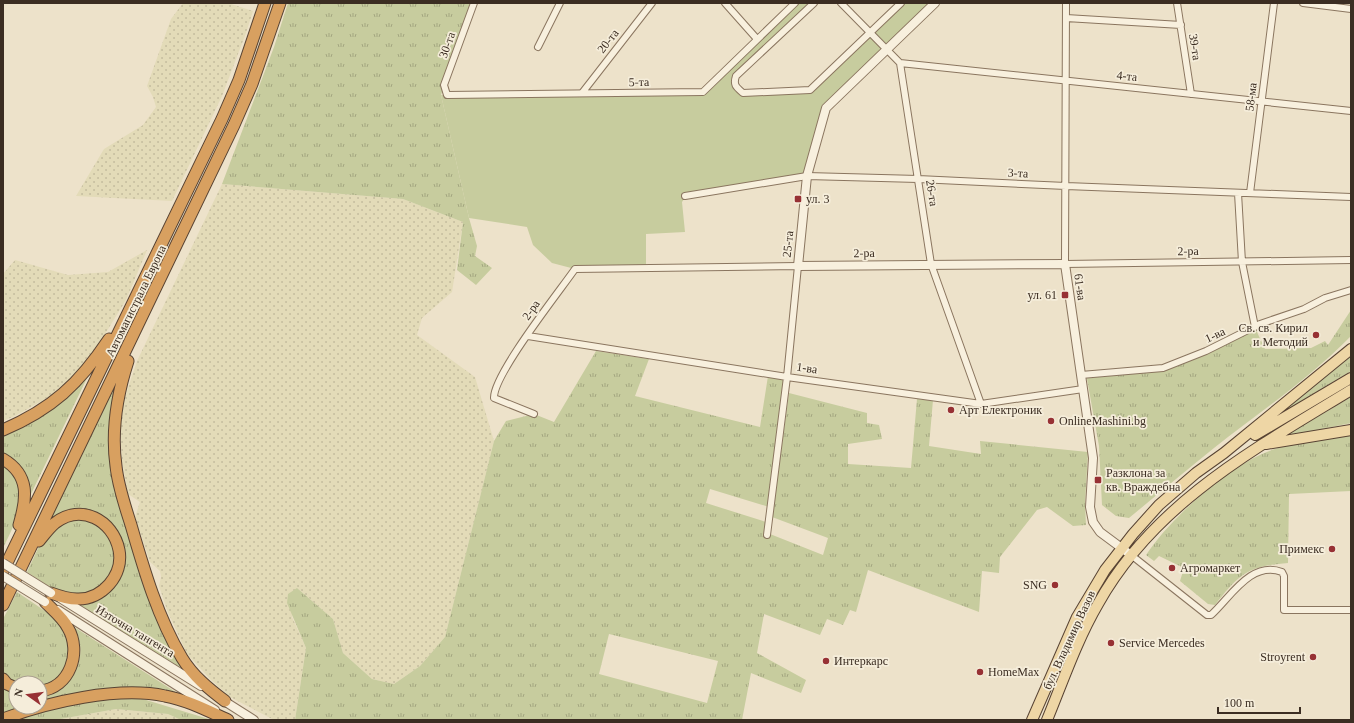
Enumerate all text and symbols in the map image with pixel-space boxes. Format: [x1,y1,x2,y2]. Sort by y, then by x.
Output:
street label: 20-та [594,26,622,56]
street label: 30-та [436,29,458,60]
street label: 39-та [1186,33,1204,62]
street label: 4-та [1116,68,1139,84]
street label: 5-та [629,75,650,89]
street label: 58-ма [1242,81,1260,112]
street label: 3-та [1007,165,1029,181]
street label: 26-та [923,179,941,208]
place label: ул. 3 [806,192,829,206]
marker: ул. 3 [793,194,803,204]
street label: 25-та [780,229,796,258]
street label: Автомагистрала Европа [103,242,169,359]
street label: 2-ра [1177,244,1199,258]
street label: 2-ра [853,246,875,260]
street label: 61-ва [1071,273,1089,302]
place label: ул. 61 [1028,288,1057,302]
marker: ул. 61 [1060,290,1070,300]
street label: 2-ра [519,297,543,323]
place label: Св. св. Кирил и Методий [1239,321,1309,349]
street label: 1-ва [1203,324,1228,346]
marker: Св. св. Кирил и Методий [1311,330,1321,340]
street label: 1-ва [796,360,819,376]
place label: Арт Електроник [959,403,1042,417]
marker: Арт Електроник [946,405,956,415]
place label: ОnlineMashini.bg [1059,414,1146,428]
marker: ОnlineMashini.bg [1046,416,1056,426]
place label: Разклона за кв. Враждебна [1106,466,1181,494]
marker: Разклона за кв. Враждебна [1093,475,1103,485]
place label: Примекс [1279,542,1324,556]
marker: Примекс [1327,544,1337,554]
place label: Агромаркет [1180,561,1241,575]
marker: Агромаркет [1167,563,1177,573]
place label: SNG [1023,578,1047,592]
marker: SNG [1050,580,1060,590]
street label: бул. Владимир Вазов [1040,588,1098,692]
street label: Източна тангента [93,602,177,660]
place label: Service Mercedes [1119,636,1205,650]
marker: Service Mercedes [1106,638,1116,648]
place label: Stroyrent [1260,650,1306,664]
marker: Stroyrent [1308,652,1318,662]
place label: Интеркарс [834,654,888,668]
marker: Интеркарс [821,656,831,666]
place label: HomeMax [988,665,1039,679]
marker: HomeMax [975,667,985,677]
north arrow [8,675,48,715]
text: N [12,687,25,698]
scale bar [1218,689,1300,715]
text: 100 m [1224,696,1255,710]

